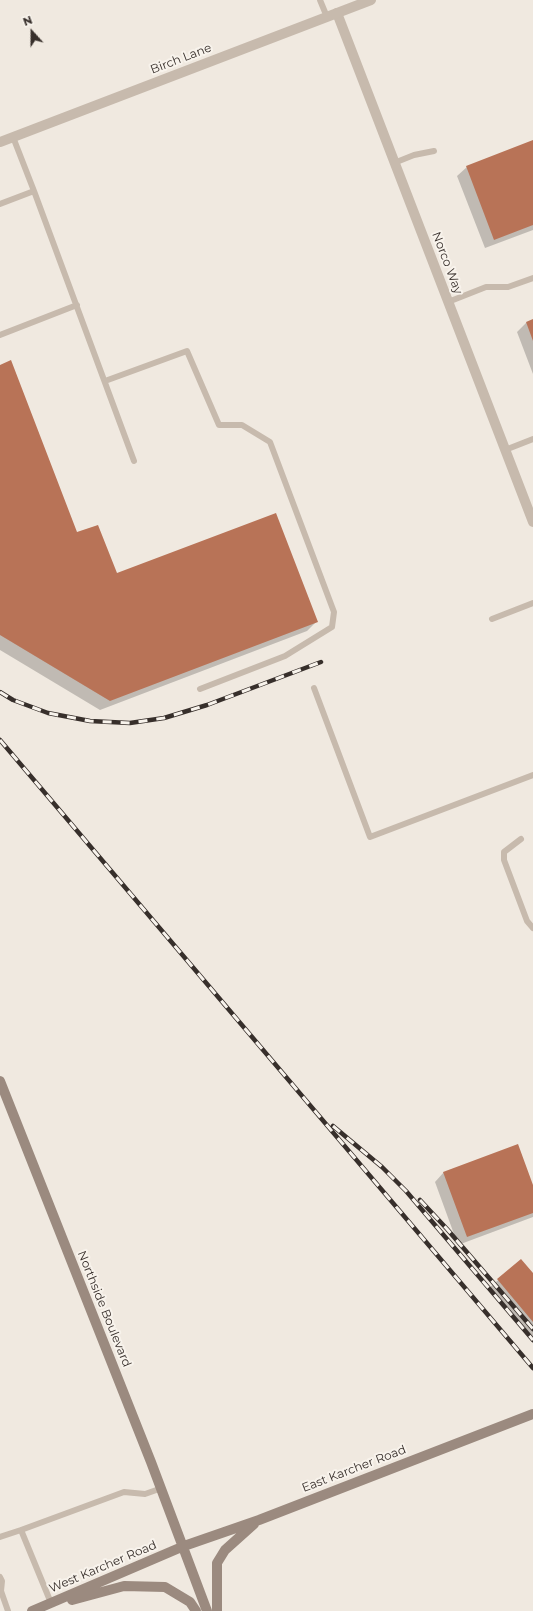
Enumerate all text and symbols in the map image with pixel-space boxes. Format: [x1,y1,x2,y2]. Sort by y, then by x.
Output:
north arrow [12,12,52,52]
text: N [21,13,34,29]
street label: Birch Lane [148,41,214,77]
street label: Norco Way [429,230,465,296]
street label: Northside Boulevard [74,1249,134,1369]
street label: East Karcher Road [300,1443,408,1495]
street label: West Karcher Road [47,1538,159,1596]

